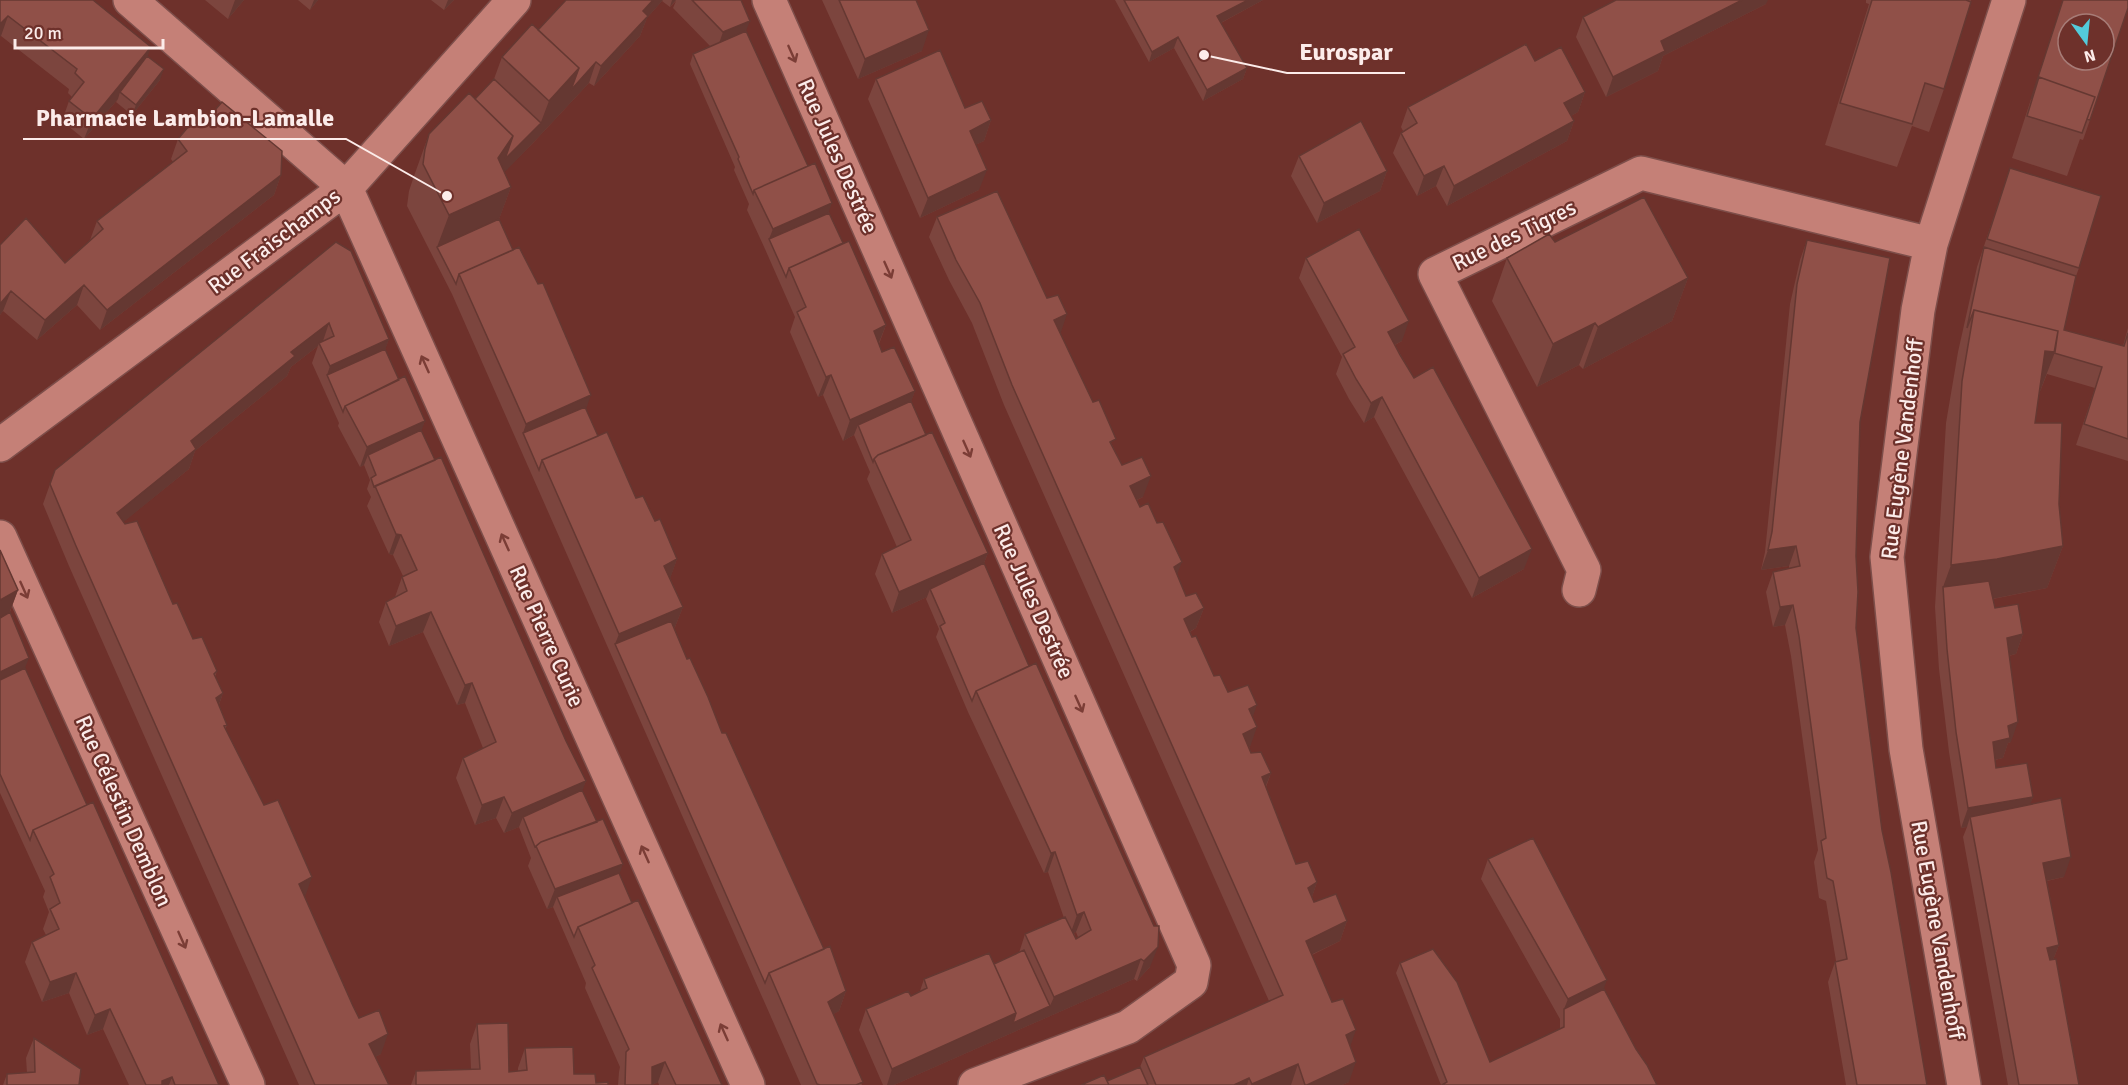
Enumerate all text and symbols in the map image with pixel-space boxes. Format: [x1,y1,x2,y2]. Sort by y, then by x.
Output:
scale bar [15,12,164,50]
north arrow [2056,12,2116,72]
text: 20 m [24,22,62,44]
callout: Eurospar [1287,31,1405,73]
text: Eurospar [1299,37,1393,67]
one-way arrow [787,44,798,62]
text: N [2082,44,2098,67]
street label: Rue Jules Destrée [792,74,884,238]
callout: Pharmacie Lambion-Lamalle [23,97,346,139]
text: Pharmacie Lambion-Lamalle [36,103,334,133]
street label: Rue Fraischamps [203,182,345,300]
street label: Rue des Tigres [1448,193,1580,277]
one-way arrow [883,261,894,279]
street label: Rue Eugène Vandenhoff [1875,336,1929,561]
one-way arrow [419,355,430,373]
one-way arrow [961,439,973,457]
street label: Rue Jules Destrée [988,519,1080,683]
one-way arrow [498,533,510,551]
street label: Rue Pierre Curie [504,561,590,711]
one-way arrow [19,581,30,599]
one-way arrow [1074,694,1085,713]
street label: Rue Célestin Demblon [70,711,178,911]
street label: Rue Eugène Vandenhoff [1905,818,1971,1043]
one-way arrow [638,845,650,863]
one-way arrow [177,931,189,949]
one-way arrow [718,1023,730,1041]

